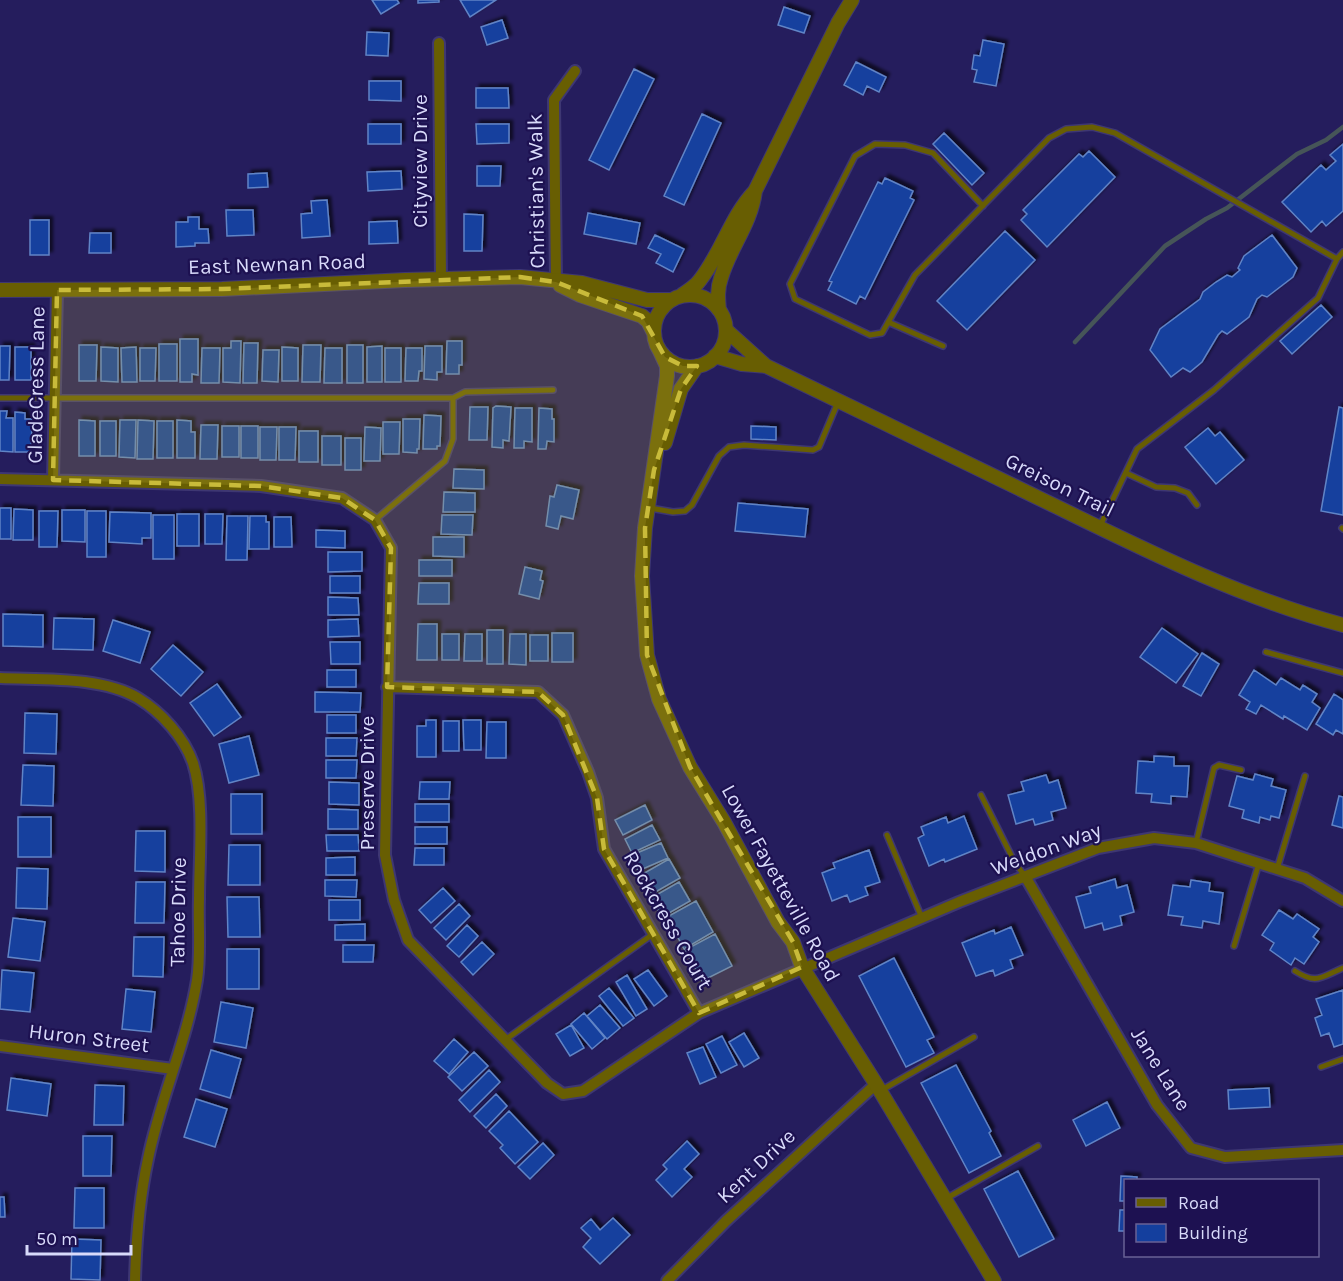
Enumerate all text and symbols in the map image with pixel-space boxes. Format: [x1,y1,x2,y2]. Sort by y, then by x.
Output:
street label: Cityview Drive [408,94,432,228]
street label: Christian's Walk [523,113,549,269]
street label: East Newnan Road [188,249,366,279]
street label: GladeCress Lane [23,306,49,464]
street label: Greison Trail [1001,448,1119,522]
street label: Preserve Drive [355,716,379,850]
street label: Lower Fayetteville Road [717,780,845,986]
street label: Weldon Way [987,818,1105,880]
street label: Rockcress Court [619,847,717,994]
street label: Tahoe Drive [165,857,191,967]
street label: Huron Street [27,1019,151,1057]
street label: Jane Lane [1126,1023,1196,1115]
street label: Kent Drive [712,1124,800,1208]
legend [1124,1179,1319,1257]
text: Road [1178,1192,1219,1214]
scale bar [27,1218,130,1256]
text: Building [1178,1222,1248,1244]
text: 50 m [36,1228,78,1250]

